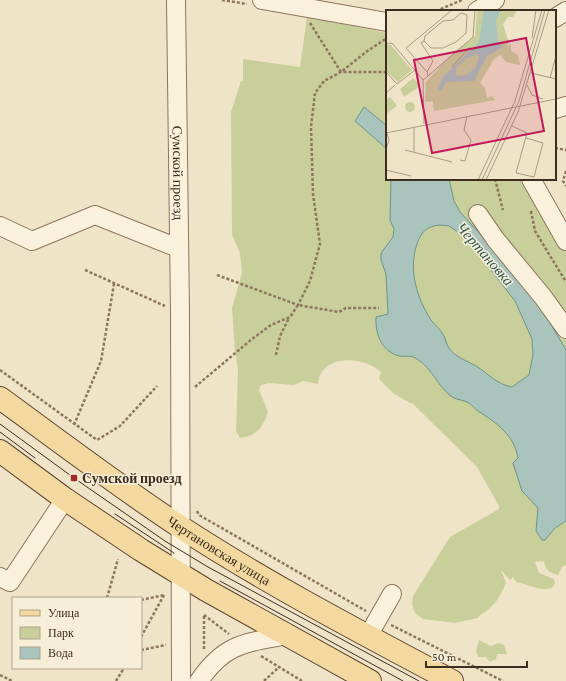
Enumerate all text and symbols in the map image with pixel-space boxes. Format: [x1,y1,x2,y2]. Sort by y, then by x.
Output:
inset map [386,10,556,180]
street label: Сумской проезд [170,126,187,220]
water label: Чертановка [453,219,517,289]
place label: Сумской проезд [82,470,182,486]
marker: Сумской проезд [69,473,79,483]
street label: Чертановская улица [164,513,274,589]
legend [12,597,142,669]
text: Улица [48,606,80,620]
text: Парк [48,626,74,640]
scale bar [426,643,527,669]
text: Вода [48,646,74,660]
text: 50 m [432,650,457,664]

